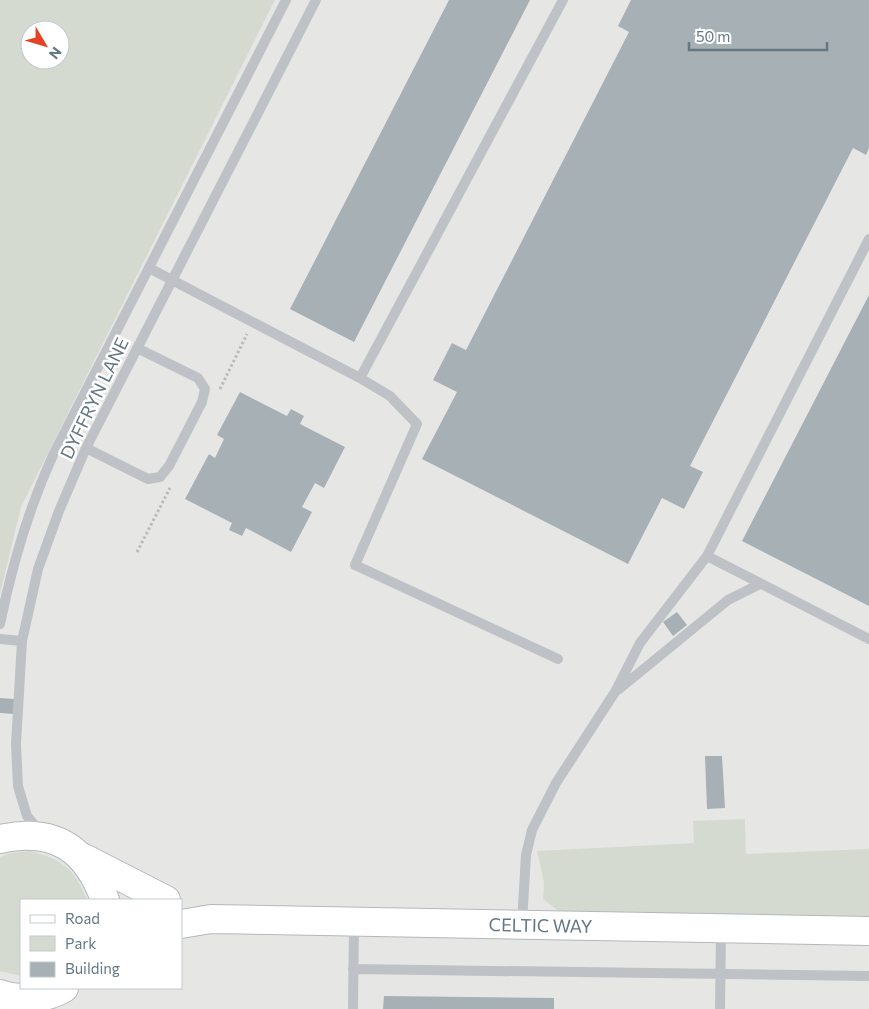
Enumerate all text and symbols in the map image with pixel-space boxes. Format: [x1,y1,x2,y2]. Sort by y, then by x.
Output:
north arrow [20,20,70,70]
scale bar [689,20,826,52]
text: 50 m [696,27,730,45]
text: N [46,44,66,63]
street label: DYFFRYN LANE [55,334,133,462]
legend [20,899,182,989]
text: Road [65,909,100,927]
street label: CELTIC WAY [489,913,593,937]
text: Park [65,934,96,952]
text: Building [65,959,120,977]

